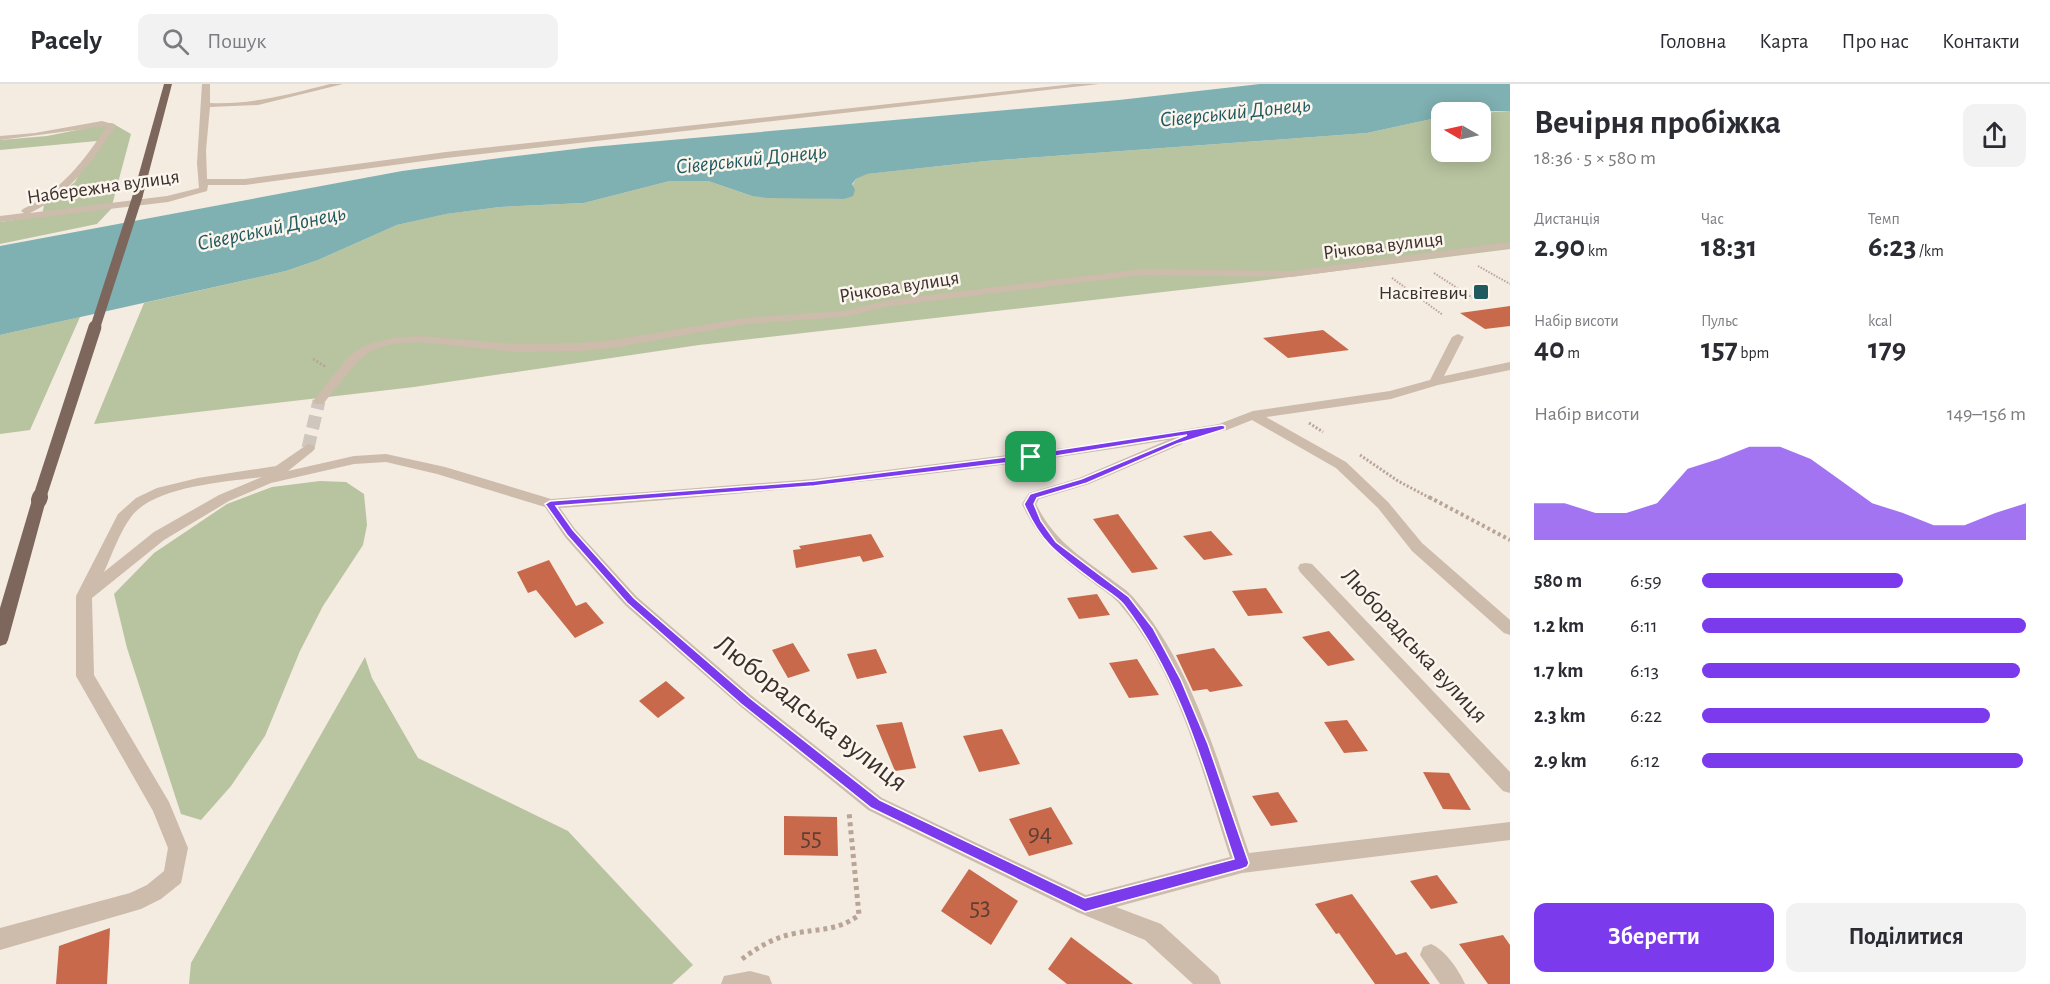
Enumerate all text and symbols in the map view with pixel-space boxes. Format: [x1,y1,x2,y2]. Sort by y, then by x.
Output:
search box [138,14,558,68]
icon: search [159,25,192,58]
text: Pacely [30,27,102,55]
text: Пошук [207,30,266,52]
text: Головна [1659,31,1726,52]
text: Карта [1759,31,1809,52]
text: Про нас [1842,31,1909,52]
text: Контакти [1942,31,2020,52]
water label: Сіверський Донець [1159,93,1312,132]
north arrow [1431,102,1491,162]
map controls [1431,102,1491,162]
button: share [1963,104,2026,167]
text: Вечірня пробіжка [1534,107,1781,140]
water label: Сіверський Донець [675,140,828,179]
text: 18:36 · 5 × 580 m [1534,148,1656,168]
street label: Набережна вулиця [25,166,181,208]
water label: Сіверський Донець [195,201,348,255]
text: Дистанція [1534,211,1600,227]
text: Час [1701,211,1724,227]
text: Темп [1868,211,1900,227]
street label: Річкова вулиця [1322,229,1445,263]
text: 2.90 [1534,232,1585,262]
text: 18:31 [1701,232,1757,262]
text: 6:23 [1868,232,1916,262]
text: km [1585,243,1608,259]
text: /km [1916,243,1944,259]
street label: Річкова вулиця [838,268,961,306]
place label: Насвітевич [1378,283,1468,303]
marker: Насвітевич [1472,283,1490,301]
text: Набір висоти [1534,313,1619,329]
text: Пульс [1701,313,1738,329]
text: kcal [1868,313,1892,329]
text: 40 [1534,334,1565,364]
text: 157 [1701,334,1738,364]
text: 179 [1868,334,1906,364]
text: m [1565,345,1580,361]
text: bpm [1738,345,1769,361]
text: Набір висоти [1534,404,1640,424]
text: 149–156 m [1947,404,2026,424]
pin [1005,431,1056,482]
icon: arrive [1014,440,1047,473]
street label: Люборадська вулиця [1337,564,1492,728]
text: 580 m [1534,571,1582,591]
text: 6:59 [1630,571,1662,591]
text: 1.2 km [1534,616,1584,636]
text: 6:11 [1630,616,1658,636]
street label: Люборадська вулиця [709,630,912,797]
text: 1.7 km [1534,661,1583,681]
text: 6:13 [1630,661,1659,681]
text: 2.3 km [1534,706,1586,726]
text: 6:22 [1630,706,1662,726]
text: 2.9 km [1534,751,1587,771]
text: 6:12 [1630,751,1660,771]
house number: 94 [1028,820,1052,846]
house number: 55 [800,824,822,850]
house number: 53 [969,894,991,920]
button: Зберегти [1534,903,1774,972]
button: Поділитися [1786,903,2026,972]

